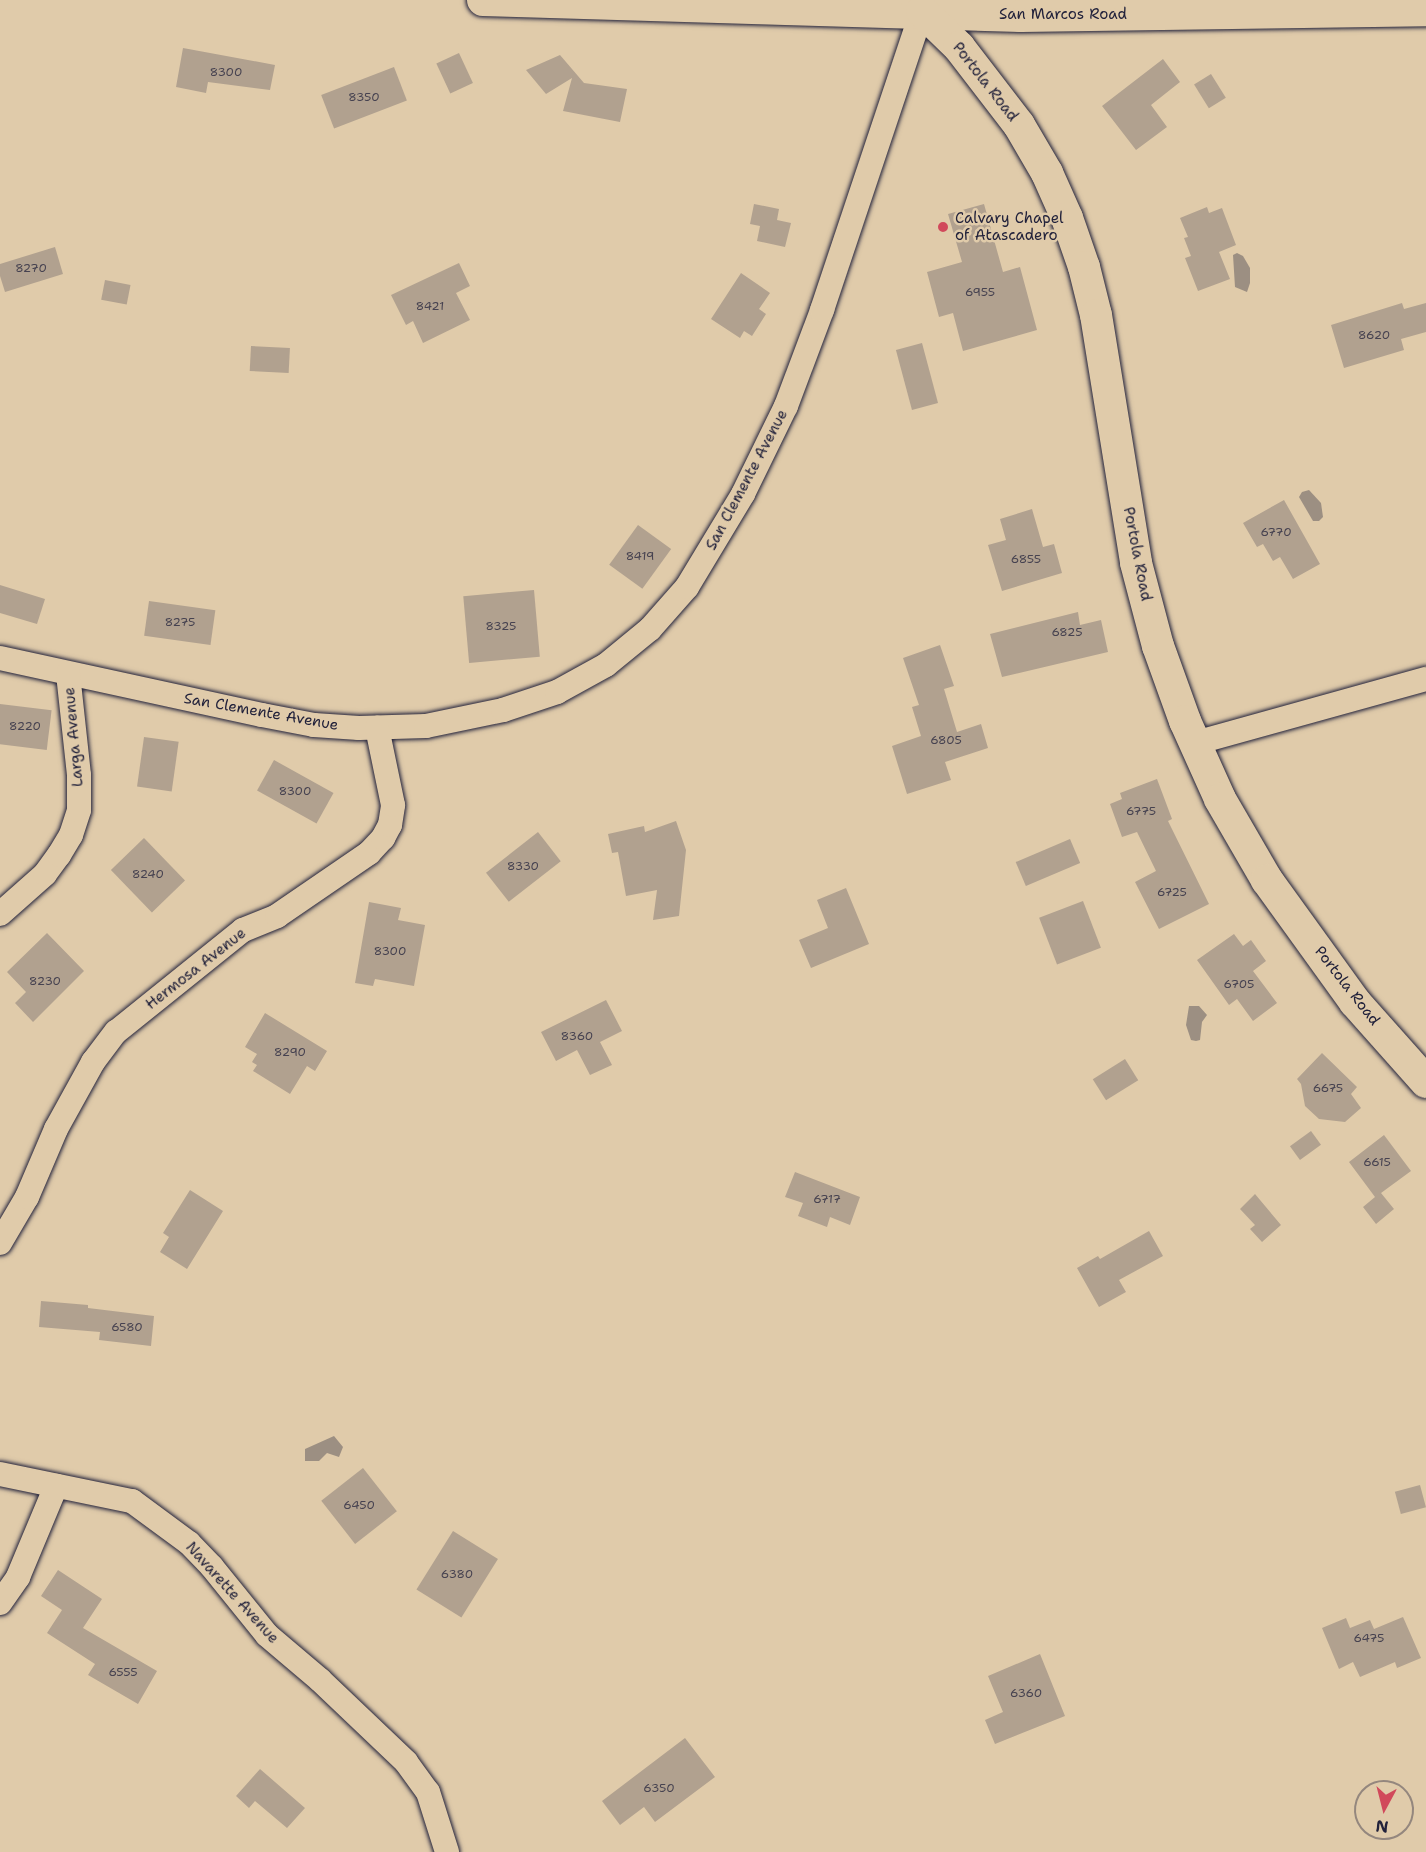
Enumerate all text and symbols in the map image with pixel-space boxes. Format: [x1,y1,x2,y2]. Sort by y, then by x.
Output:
street label: San Marcos Road [999,6,1127,24]
street label: Portola Road [949,39,1021,125]
house number: 8300 [210,66,242,80]
house number: 8350 [348,91,380,105]
place label: Calvary Chapel of Atascadero [955,209,1064,244]
marker: Calvary Chapel of Atascadero [936,220,950,234]
house number: 8270 [15,262,47,276]
house number: 6955 [965,286,995,300]
house number: 8421 [416,300,444,314]
house number: 8620 [1358,329,1390,343]
street label: San Clemente Avenue [702,407,792,553]
street label: Portola Road [1119,505,1155,603]
house number: 6770 [1260,526,1292,540]
house number: 8419 [626,550,654,564]
house number: 6855 [1011,553,1041,567]
house number: 8275 [165,616,195,630]
house number: 8325 [486,620,516,634]
house number: 6825 [1051,626,1083,640]
street label: Larga Avenue [61,686,87,788]
street label: San Clemente Avenue [182,690,340,734]
house number: 8220 [9,720,41,734]
house number: 6805 [930,734,962,748]
house number: 8300 [279,785,311,799]
house number: 6775 [1126,805,1156,819]
house number: 8330 [507,860,539,874]
house number: 8240 [132,868,164,882]
house number: 6725 [1157,886,1187,900]
street label: Hermosa Avenue [142,924,250,1014]
street label: Portola Road [1311,943,1383,1029]
house number: 8300 [374,945,406,959]
house number: 8230 [29,975,61,989]
house number: 6705 [1224,978,1254,992]
house number: 8360 [561,1030,593,1044]
house number: 8290 [274,1046,306,1060]
house number: 6675 [1313,1082,1343,1096]
house number: 6615 [1363,1156,1391,1170]
house number: 6717 [813,1193,841,1207]
house number: 6580 [111,1321,143,1335]
house number: 6450 [343,1499,375,1513]
street label: Navarette Avenue [182,1539,282,1647]
house number: 6380 [441,1568,473,1582]
house number: 6475 [1354,1632,1384,1646]
house number: 6555 [108,1666,138,1680]
house number: 6360 [1010,1687,1042,1701]
north arrow [1354,1780,1414,1840]
house number: 6350 [643,1782,675,1796]
text: N [1374,1815,1390,1838]

